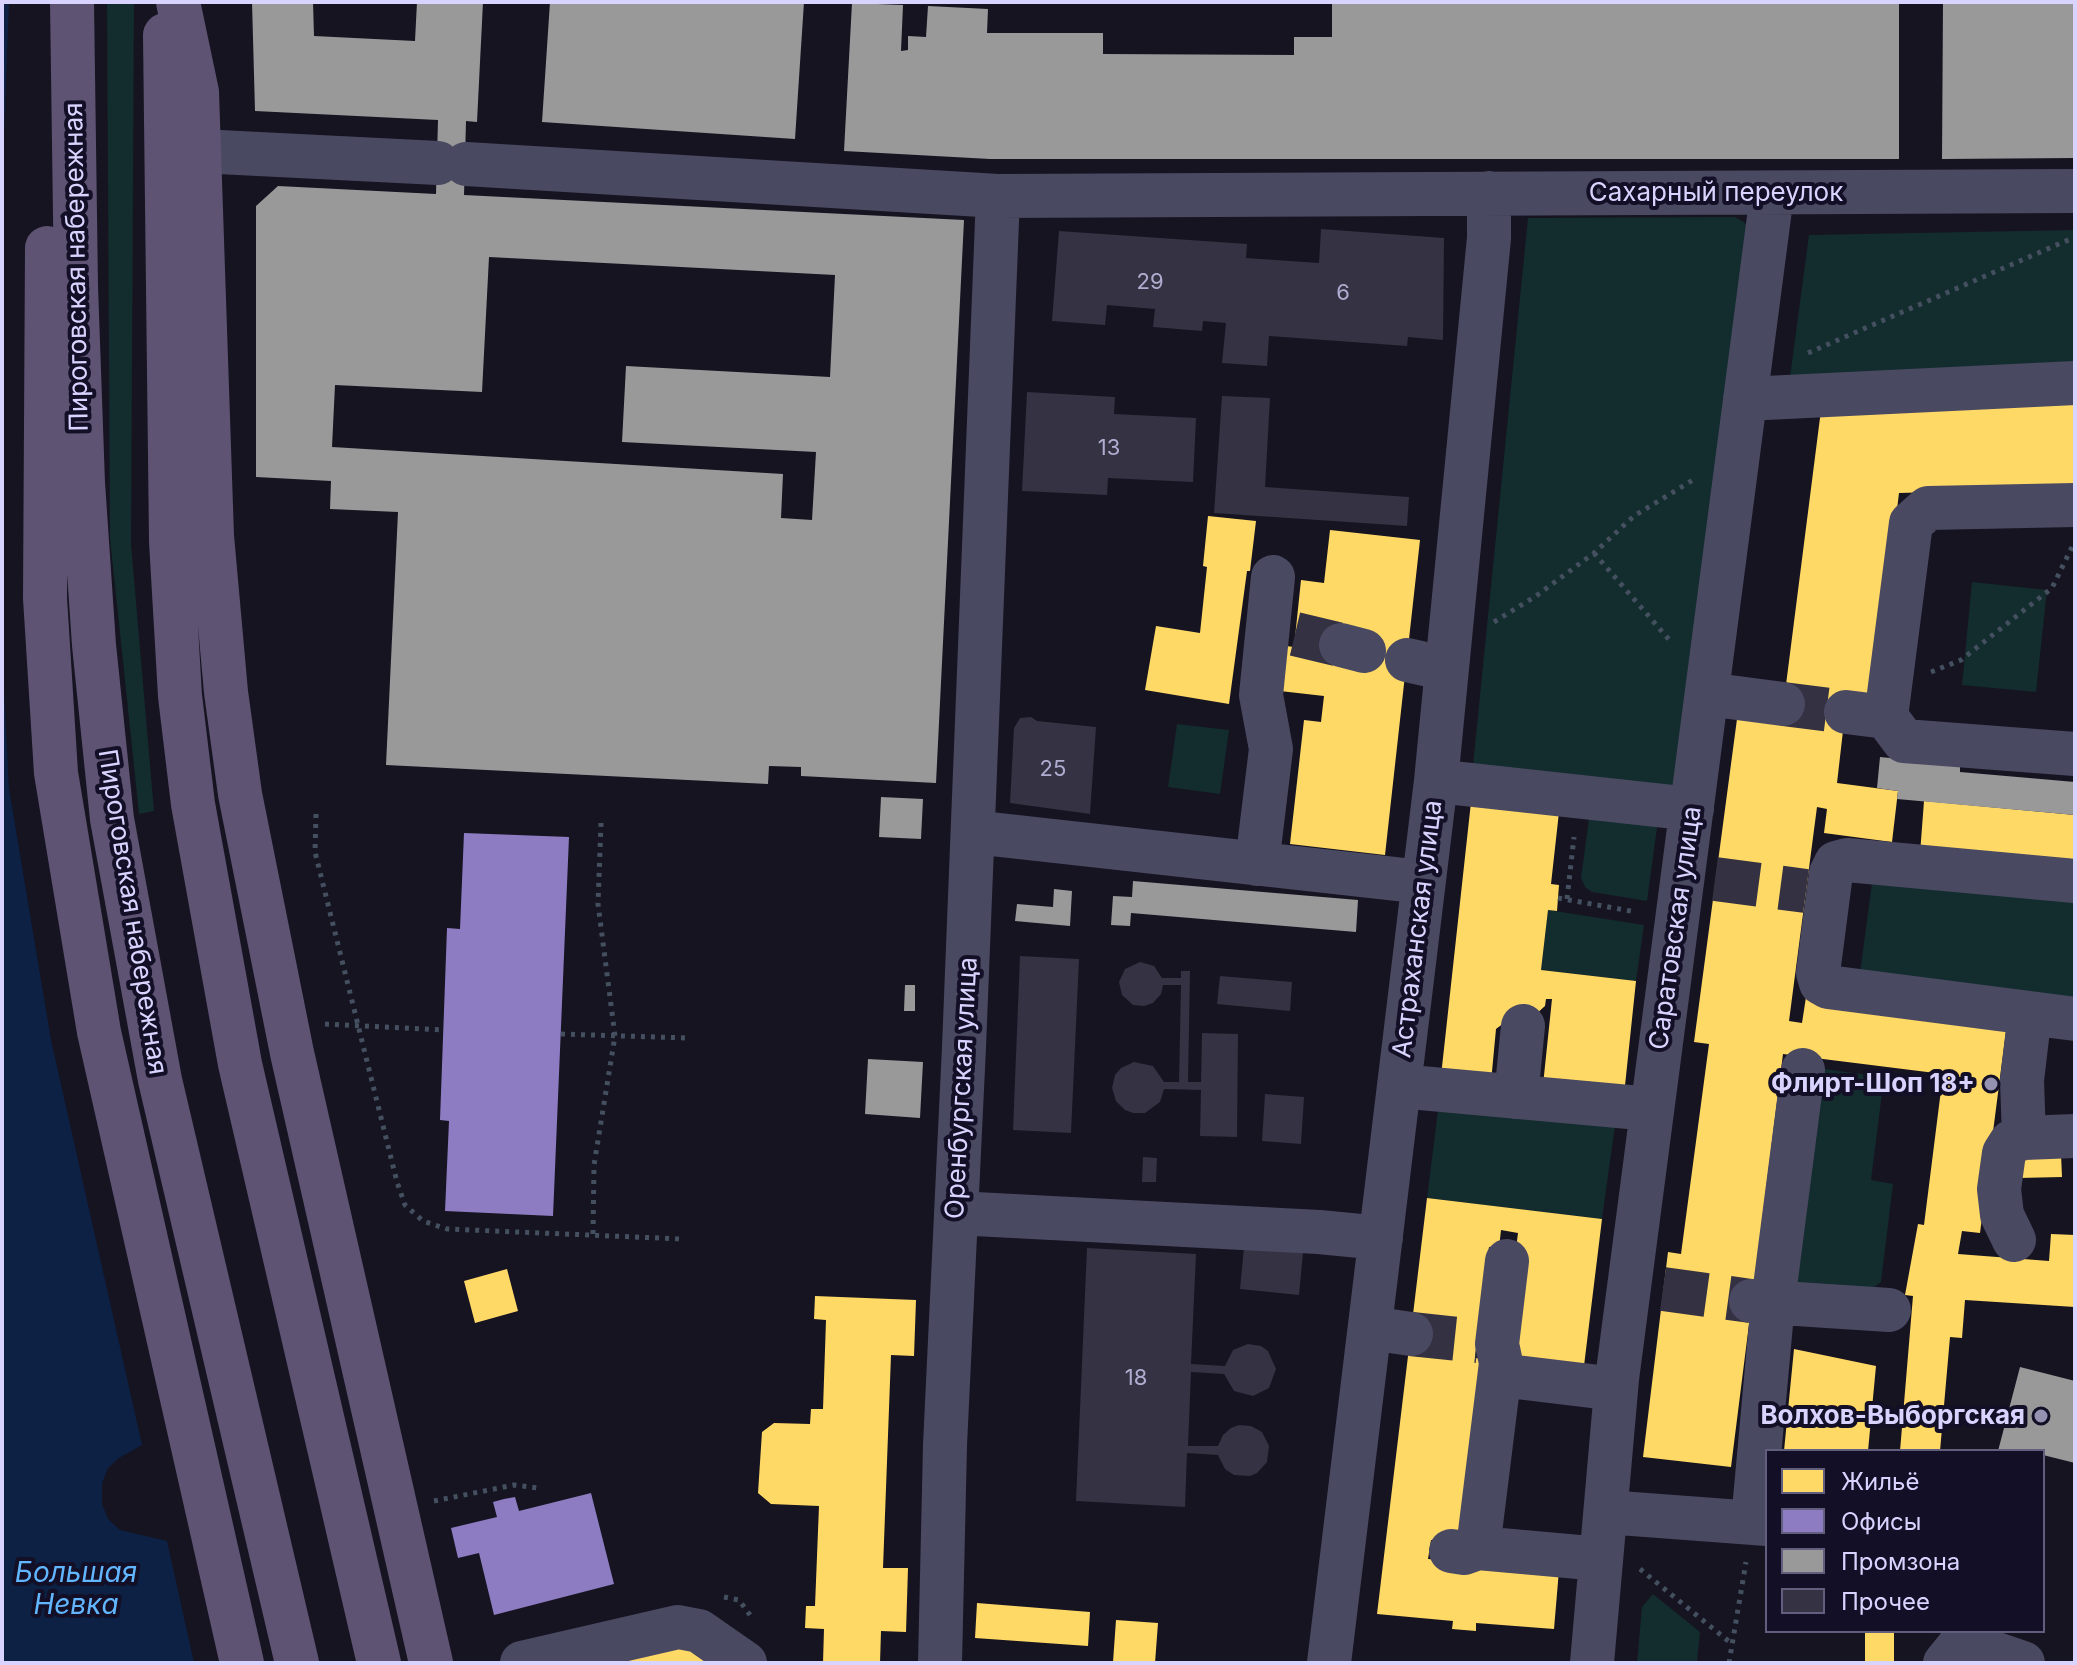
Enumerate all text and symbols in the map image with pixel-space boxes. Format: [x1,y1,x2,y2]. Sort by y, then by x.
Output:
street label: Пироговская набережная [59,102,95,432]
street label: Сахарный переулок [1589,177,1843,209]
house number: 29 [1136,269,1164,295]
house number: 6 [1336,280,1350,306]
house number: 13 [1098,435,1120,461]
street label: Пироговская набережная [91,747,173,1077]
house number: 25 [1040,756,1066,782]
street label: Астраханская улица [1387,798,1449,1060]
street label: Саратовская улица [1643,804,1709,1052]
street label: Оренбургская улица [940,956,984,1220]
place label: Флирт-Шоп 18+ [1771,1068,1975,1100]
marker: Флирт-Шоп 18+ [1982,1075,2000,1093]
house number: 18 [1125,1365,1147,1391]
place label: Волхов-Выборгская [1760,1400,2025,1432]
marker: Волхов-Выборгская [2032,1407,2050,1425]
legend [1765,1449,2045,1633]
text: Жильё [1841,1467,1919,1496]
text: Офисы [1841,1507,1921,1536]
text: Промзона [1841,1547,1960,1576]
water label: Большая Невка [15,1557,137,1623]
text: Прочее [1841,1587,1930,1616]

